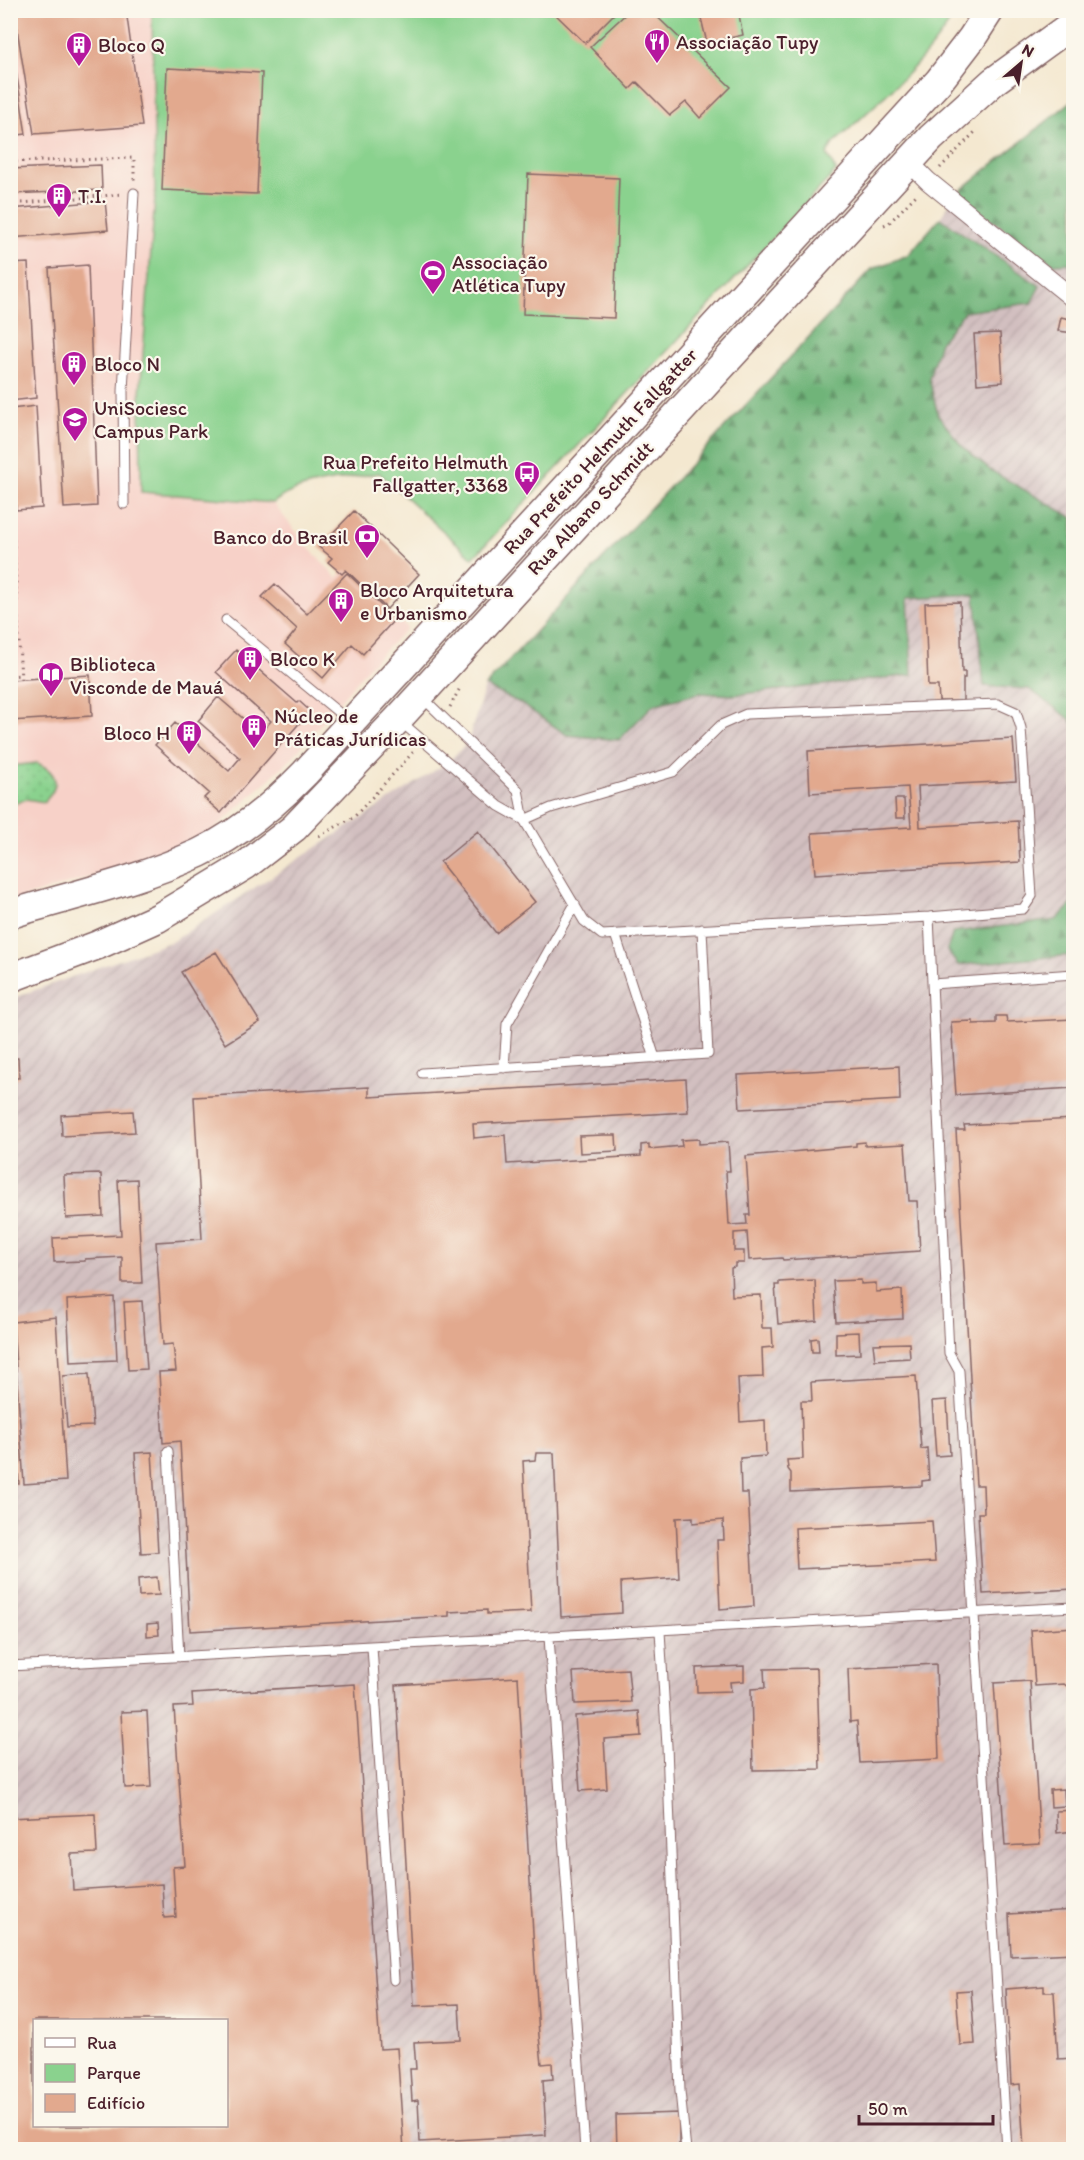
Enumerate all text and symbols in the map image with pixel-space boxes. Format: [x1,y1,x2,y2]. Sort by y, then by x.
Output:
restaurant icon: Associação Tupy [642,27,672,65]
building icon: Bloco Q [64,30,94,68]
place label: Associação Tupy [676,30,819,54]
place label: Bloco Q [98,33,165,57]
north arrow [991,33,1051,93]
text: N [1019,39,1037,61]
building icon: T.I. [44,181,74,219]
place label: T.I. [78,184,107,208]
place label: Associação Atlética Tupy [452,250,566,297]
sports icon: Associação Atlética Tupy [418,258,448,296]
street label: Rua Prefeito Helmuth Fallgatter [498,342,702,559]
building icon: Bloco N [59,349,89,387]
place label: Bloco N [94,352,160,376]
place label: UniSociesc Campus Park [94,396,208,443]
school or university icon: UniSociesc Campus Park [60,405,90,443]
street label: Rua Albano Schmidt [522,436,659,580]
place label: Rua Prefeito Helmuth Fallgatter, 3368 [323,450,508,497]
bus stop icon: Rua Prefeito Helmuth Fallgatter, 3368 [512,459,542,497]
bank icon: Banco do Brasil [352,522,382,560]
place label: Banco do Brasil [213,525,348,549]
place label: Bloco Arquitetura e Urbanismo [360,578,514,625]
building icon: Bloco Arquitetura e Urbanismo [326,586,356,624]
building icon: Bloco K [235,644,265,682]
place label: Bloco K [270,647,336,671]
place label: Biblioteca Visconde de Mauá [70,652,224,699]
library icon: Biblioteca Visconde de Mauá [36,660,66,698]
place label: Núcleo de Práticas Jurídicas [274,704,427,751]
building icon: Núcleo de Práticas Jurídicas [239,712,269,750]
building icon: Bloco H [174,718,204,756]
place label: Bloco H [104,721,170,745]
legend [33,2019,228,2127]
text: Rua [87,2032,117,2054]
text: Parque [87,2062,141,2084]
scale bar [859,2088,992,2126]
text: Edifício [87,2092,145,2114]
text: 50 m [868,2098,908,2120]

